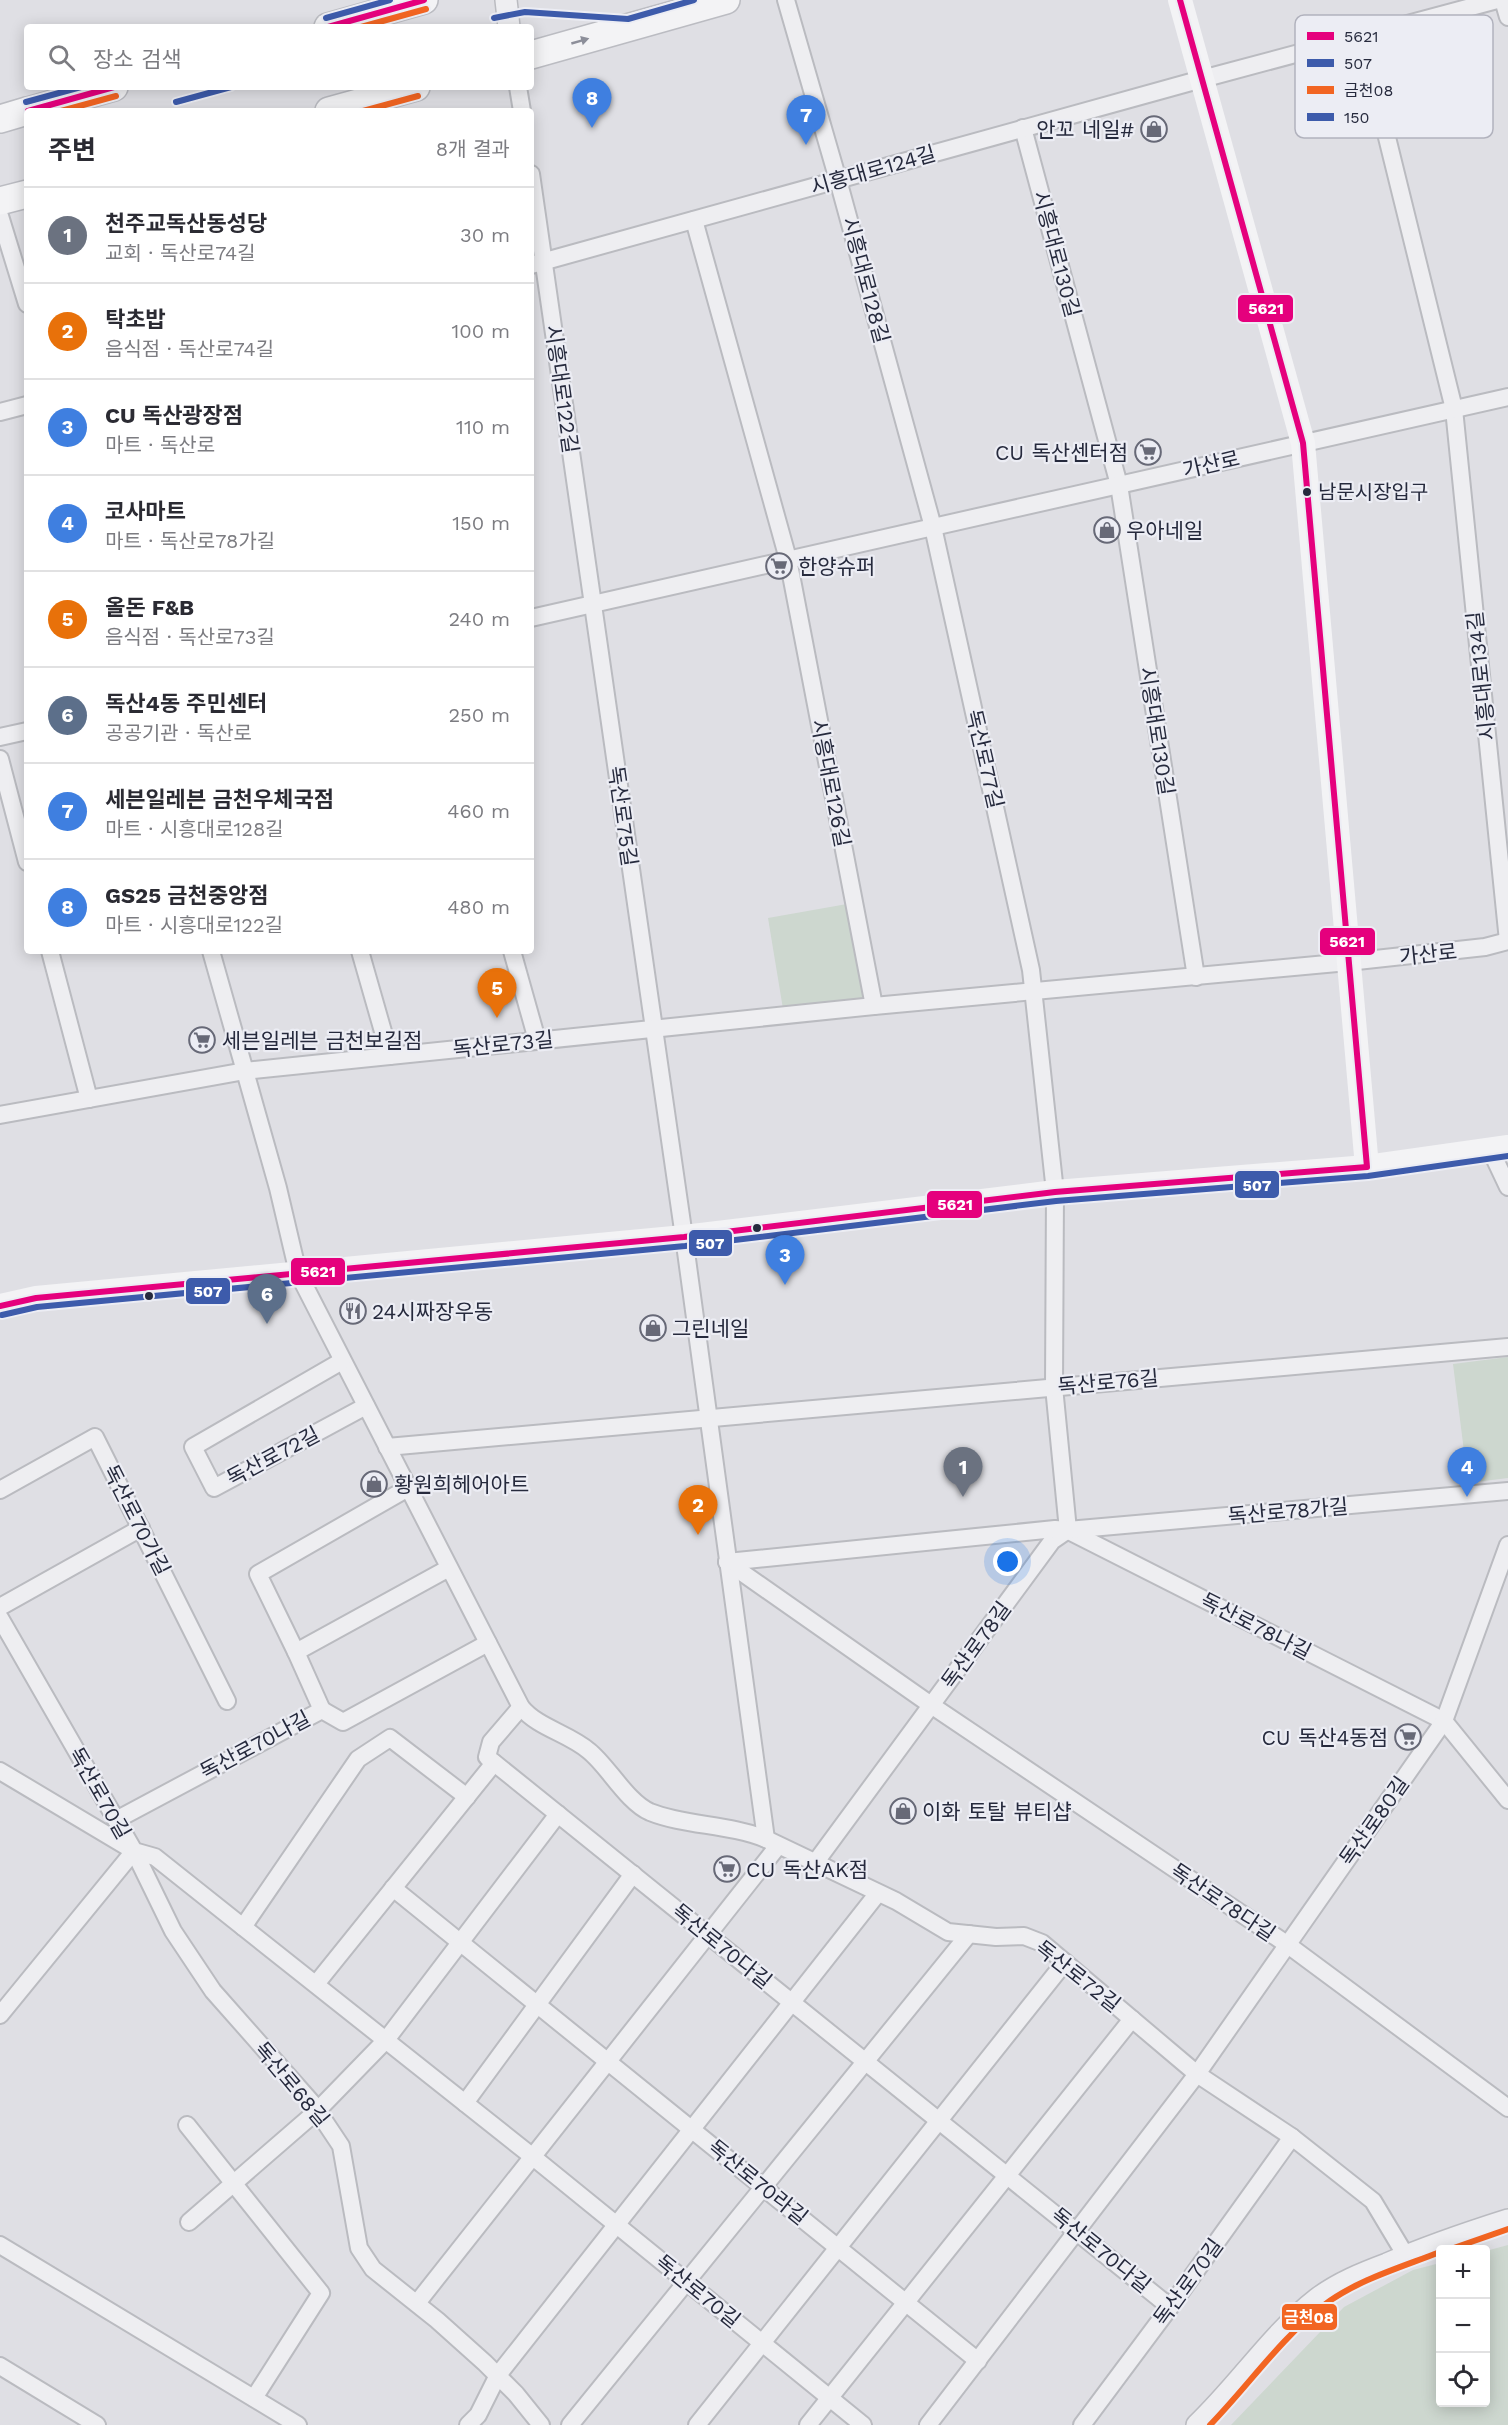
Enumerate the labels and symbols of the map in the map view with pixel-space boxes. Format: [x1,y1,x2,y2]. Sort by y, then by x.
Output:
legend [1295,15,1493,138]
text: 5621 [1344,27,1379,46]
one-way arrow [571,36,589,46]
text: 507 [1344,54,1372,73]
pin: 8 [572,78,612,128]
text: 금천08 [1344,81,1393,100]
pin: 7 [786,96,826,145]
text: 150 [1344,108,1370,127]
shop icon: 안꼬 네일# [1139,114,1169,144]
place label: 안꼬 네일# [1036,117,1134,142]
street label: 시흥대로124길 [807,140,939,200]
street label: 시흥대로130길 [1028,188,1086,320]
street label: 시흥대로128길 [837,214,895,346]
line badge: 5621 [1237,294,1294,323]
text: 5621 [1248,299,1284,318]
street label: 시흥대로122길 [541,323,583,455]
supermarket icon: CU 독산센터점 [1133,437,1163,467]
place label: CU 독산센터점 [995,440,1128,465]
street label: 가산로 [1180,445,1242,483]
place label: 남문시장입구 [1318,480,1428,504]
marker: 남문시장입구 [1301,486,1313,498]
shop icon: 우아네일 [1092,515,1122,545]
place label: 우아네일 [1126,518,1203,543]
supermarket icon: 한양슈퍼 [764,551,794,581]
place label: 한양슈퍼 [798,554,875,579]
street label: 시흥대로134길 [1462,610,1500,742]
street label: 시흥대로130길 [1134,665,1180,797]
street label: 독산로77길 [961,707,1009,811]
street label: 시흥대로126길 [806,717,856,849]
street label: 독산로75길 [604,764,642,868]
line badge: 5621 [1319,927,1376,956]
text: 5621 [1329,932,1365,951]
street label: 가산로 [1398,939,1458,969]
pin: 5 [478,968,516,1018]
supermarket icon: 세븐일레븐 금천보길점 [187,1025,217,1055]
street label: 독산로73길 [451,1026,555,1062]
place label: 세븐일레븐 금천보길점 [222,1028,422,1053]
line badge: 507 [1234,1170,1280,1199]
text: 507 [1243,1176,1272,1195]
line badge: 5621 [926,1190,983,1219]
text: 5621 [937,1195,973,1214]
unlabelled marker [751,1222,763,1234]
line badge: 507 [688,1229,733,1257]
text: 507 [696,1234,725,1253]
pin: 3 [766,1236,804,1285]
line badge: 5621 [290,1257,346,1286]
text: 5621 [300,1262,336,1281]
pin: 6 [248,1274,286,1324]
line badge: 507 [185,1277,231,1305]
text: 507 [194,1282,223,1301]
unlabelled marker [143,1290,155,1302]
restaurant icon: 24시짜장우동 [338,1296,368,1326]
place label: 24시짜장우동 [372,1299,493,1324]
shop icon: 그린네일 [638,1313,668,1343]
place label: 그린네일 [672,1316,749,1341]
street label: 독산로76길 [1056,1365,1160,1399]
street label: 독산로72길 [222,1421,324,1491]
pin: 1 [944,1448,982,1497]
pin: 4 [1448,1448,1486,1497]
street label: 독산로70가길 [98,1460,176,1580]
shop icon: 황원희헤어아트 [359,1469,389,1499]
place label: 황원희헤어아트 [394,1472,529,1497]
pin: 2 [678,1486,718,1535]
street label: 독산로78가길 [1227,1493,1349,1529]
your location [993,1547,1022,1576]
street label: 독산로78나길 [1196,1587,1316,1665]
street label: 독산로78길 [936,1597,1016,1693]
street label: 독산로70나길 [196,1706,314,1784]
supermarket icon: CU 독산4동점 [1393,1722,1423,1752]
place label: CU 독산4동점 [1261,1725,1388,1750]
street label: 독산로70길 [64,1743,136,1843]
street label: 독산로80길 [1334,1772,1414,1870]
shop icon: 이화 토탈 뷰티샵 [888,1796,918,1826]
place label: 이화 토탈 뷰티샵 [922,1799,1072,1824]
supermarket icon: CU 독산AK점 [712,1854,742,1884]
place label: CU 독산AK점 [746,1857,868,1882]
street label: 독산로78다길 [1166,1858,1280,1946]
street label: 독산로70다길 [667,1898,777,1994]
street label: 독산로72길 [1030,1935,1126,2017]
street label: 독산로68길 [249,2037,335,2131]
street label: 독산로70라길 [703,2134,813,2230]
street label: 독산로70다길 [1046,2202,1156,2298]
street label: 독산로70길 [1148,2234,1228,2330]
street label: 독산로70길 [651,2249,745,2333]
line badge: 금천08 [1281,2303,1338,2331]
text: 금천08 [1284,2308,1334,2327]

